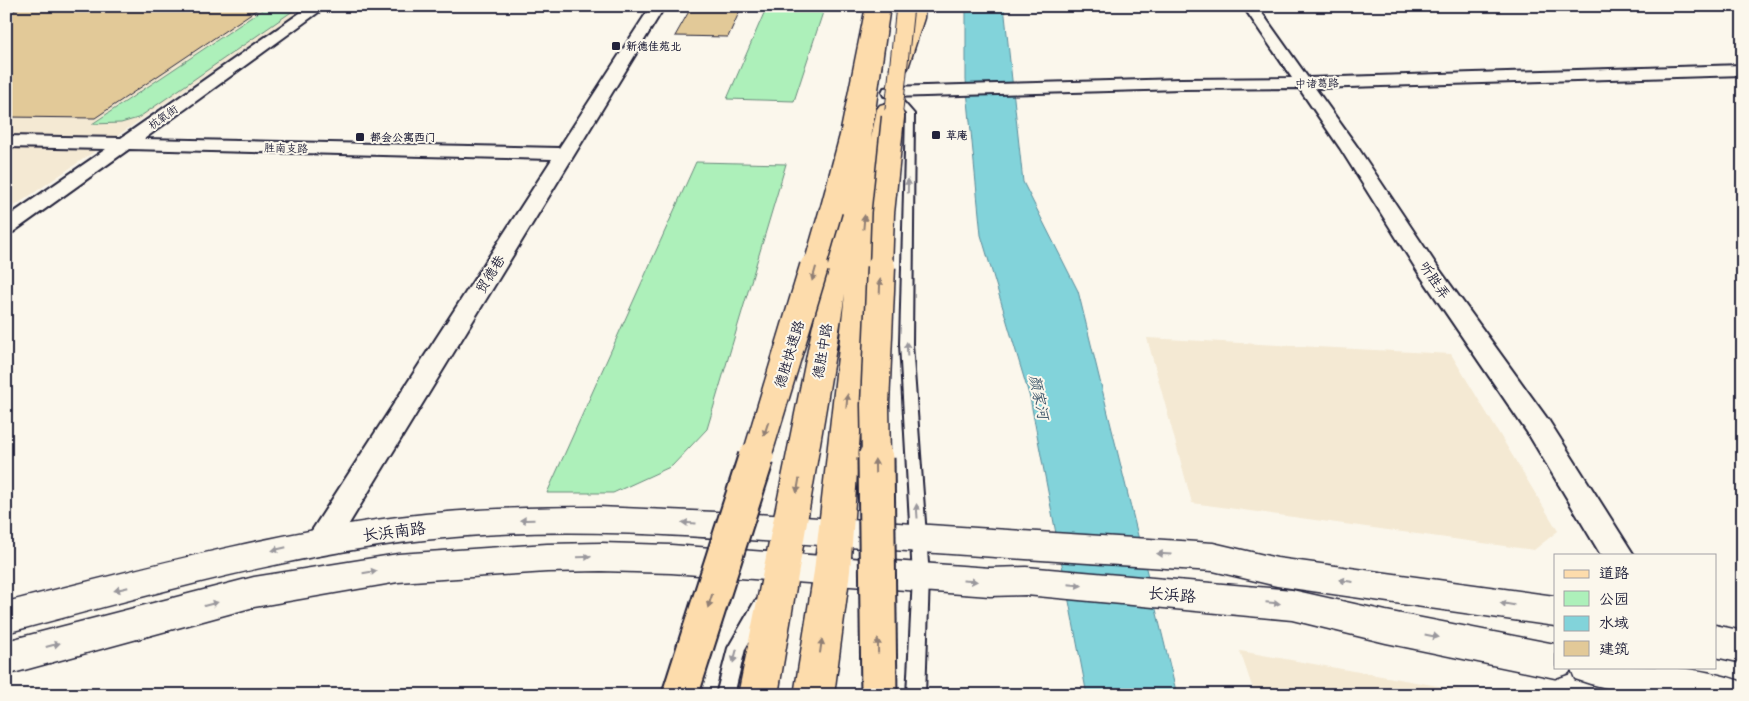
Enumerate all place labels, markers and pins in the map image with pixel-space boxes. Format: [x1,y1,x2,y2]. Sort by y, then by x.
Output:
place label: 新德佳苑北 [626,37,681,54]
marker: 新德佳苑北 [610,40,622,52]
place label: 草庵 [946,126,968,143]
place label: 都会公寓西门 [370,128,436,145]
marker: 草庵 [930,129,942,141]
marker: 都会公寓西门 [354,131,366,143]

